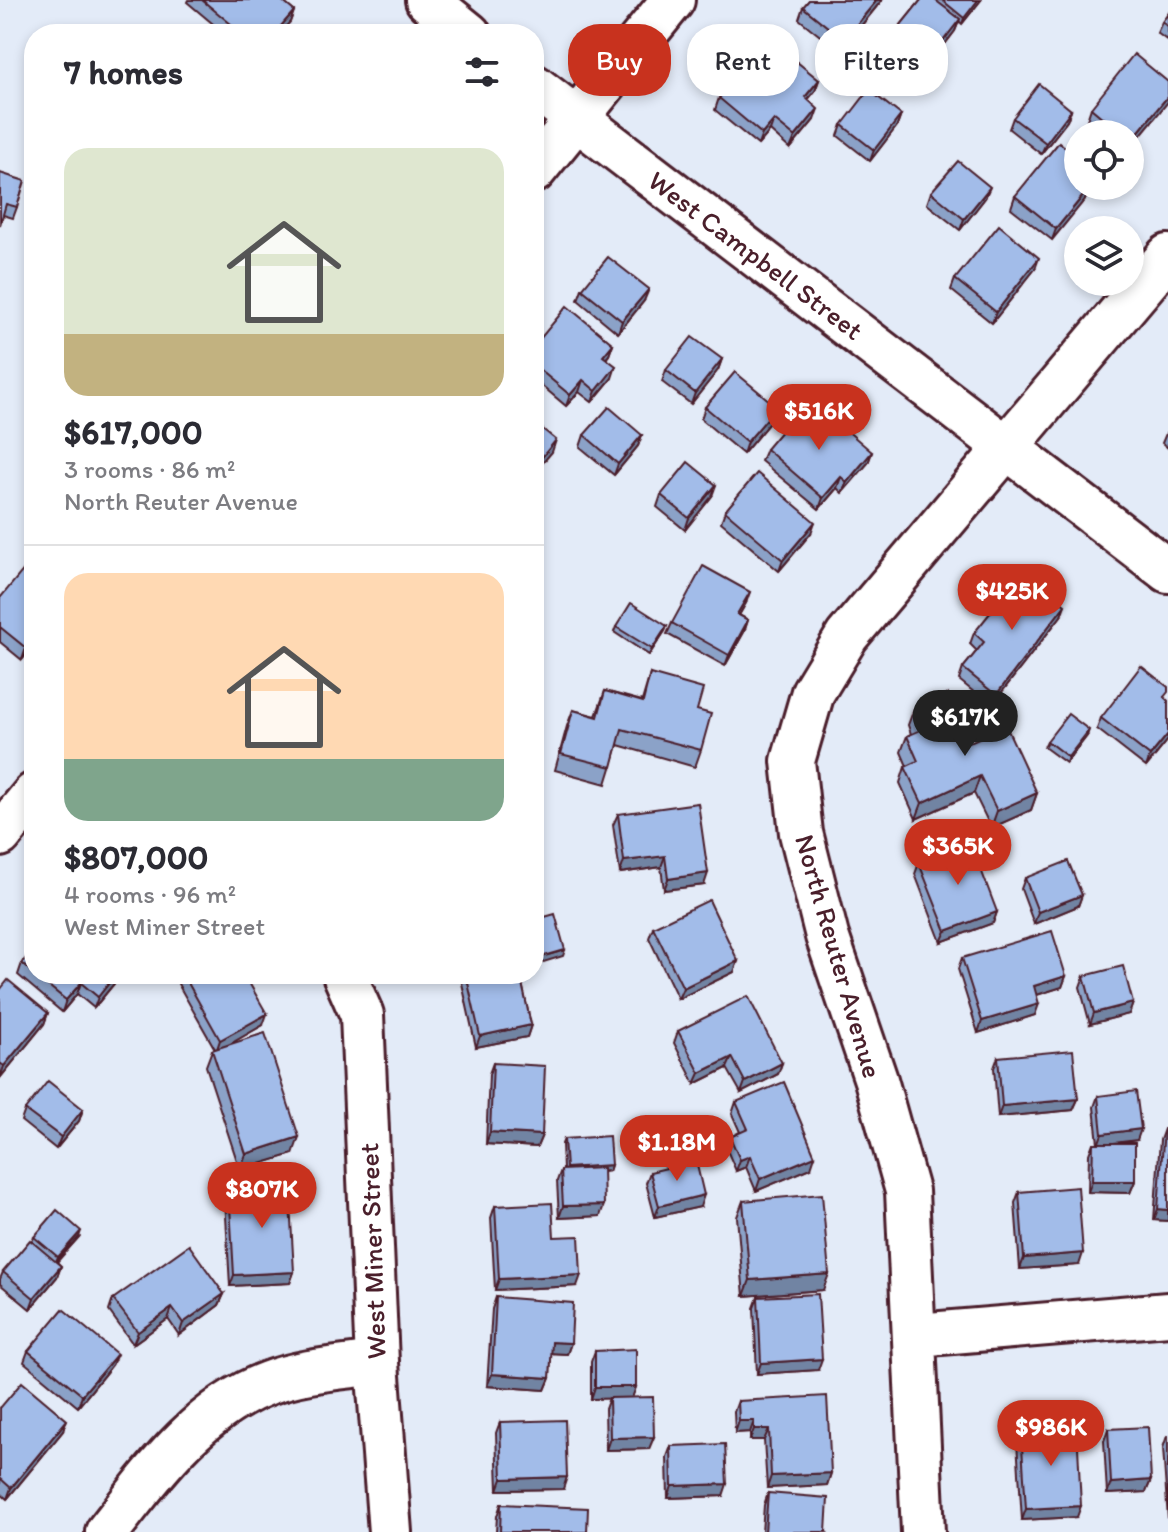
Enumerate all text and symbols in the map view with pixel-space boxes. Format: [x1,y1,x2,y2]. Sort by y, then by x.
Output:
chip: Buy [568,24,671,96]
chip: Rent [687,24,799,96]
chip: Filters [815,24,948,96]
icon: filters [460,50,504,94]
text: 7 homes [64,52,183,93]
map controls [1064,120,1144,296]
button: locate [1064,120,1144,200]
street label: West Campbell Street [642,163,870,347]
icon: home [212,200,356,344]
button: layers [1064,216,1144,296]
pin: $516K [763,384,875,452]
text: $516K [784,394,854,426]
text: $617,000 [64,412,203,453]
text: 3 rooms · 86 m² [64,453,235,485]
text: North Reuter Avenue [64,485,298,517]
pin: $425K [956,564,1068,632]
text: $425K [976,574,1048,606]
icon: home [212,625,356,769]
pin: $617K [909,690,1021,758]
text: $617K [931,700,999,732]
pin: $365K [902,819,1014,887]
text: $365K [922,829,994,861]
street label: North Reuter Avenue [788,830,890,1082]
text: $807,000 [64,837,209,878]
text: 4 rooms · 96 m² [64,878,236,910]
text: West Miner Street [64,910,265,942]
pin: $1.18M [612,1115,742,1183]
text: $1.18M [638,1125,716,1157]
street label: West Miner Street [351,1142,393,1360]
pin: $807K [206,1162,318,1230]
text: $807K [226,1172,298,1204]
pin: $986K [995,1400,1107,1468]
text: $986K [1015,1410,1087,1442]

